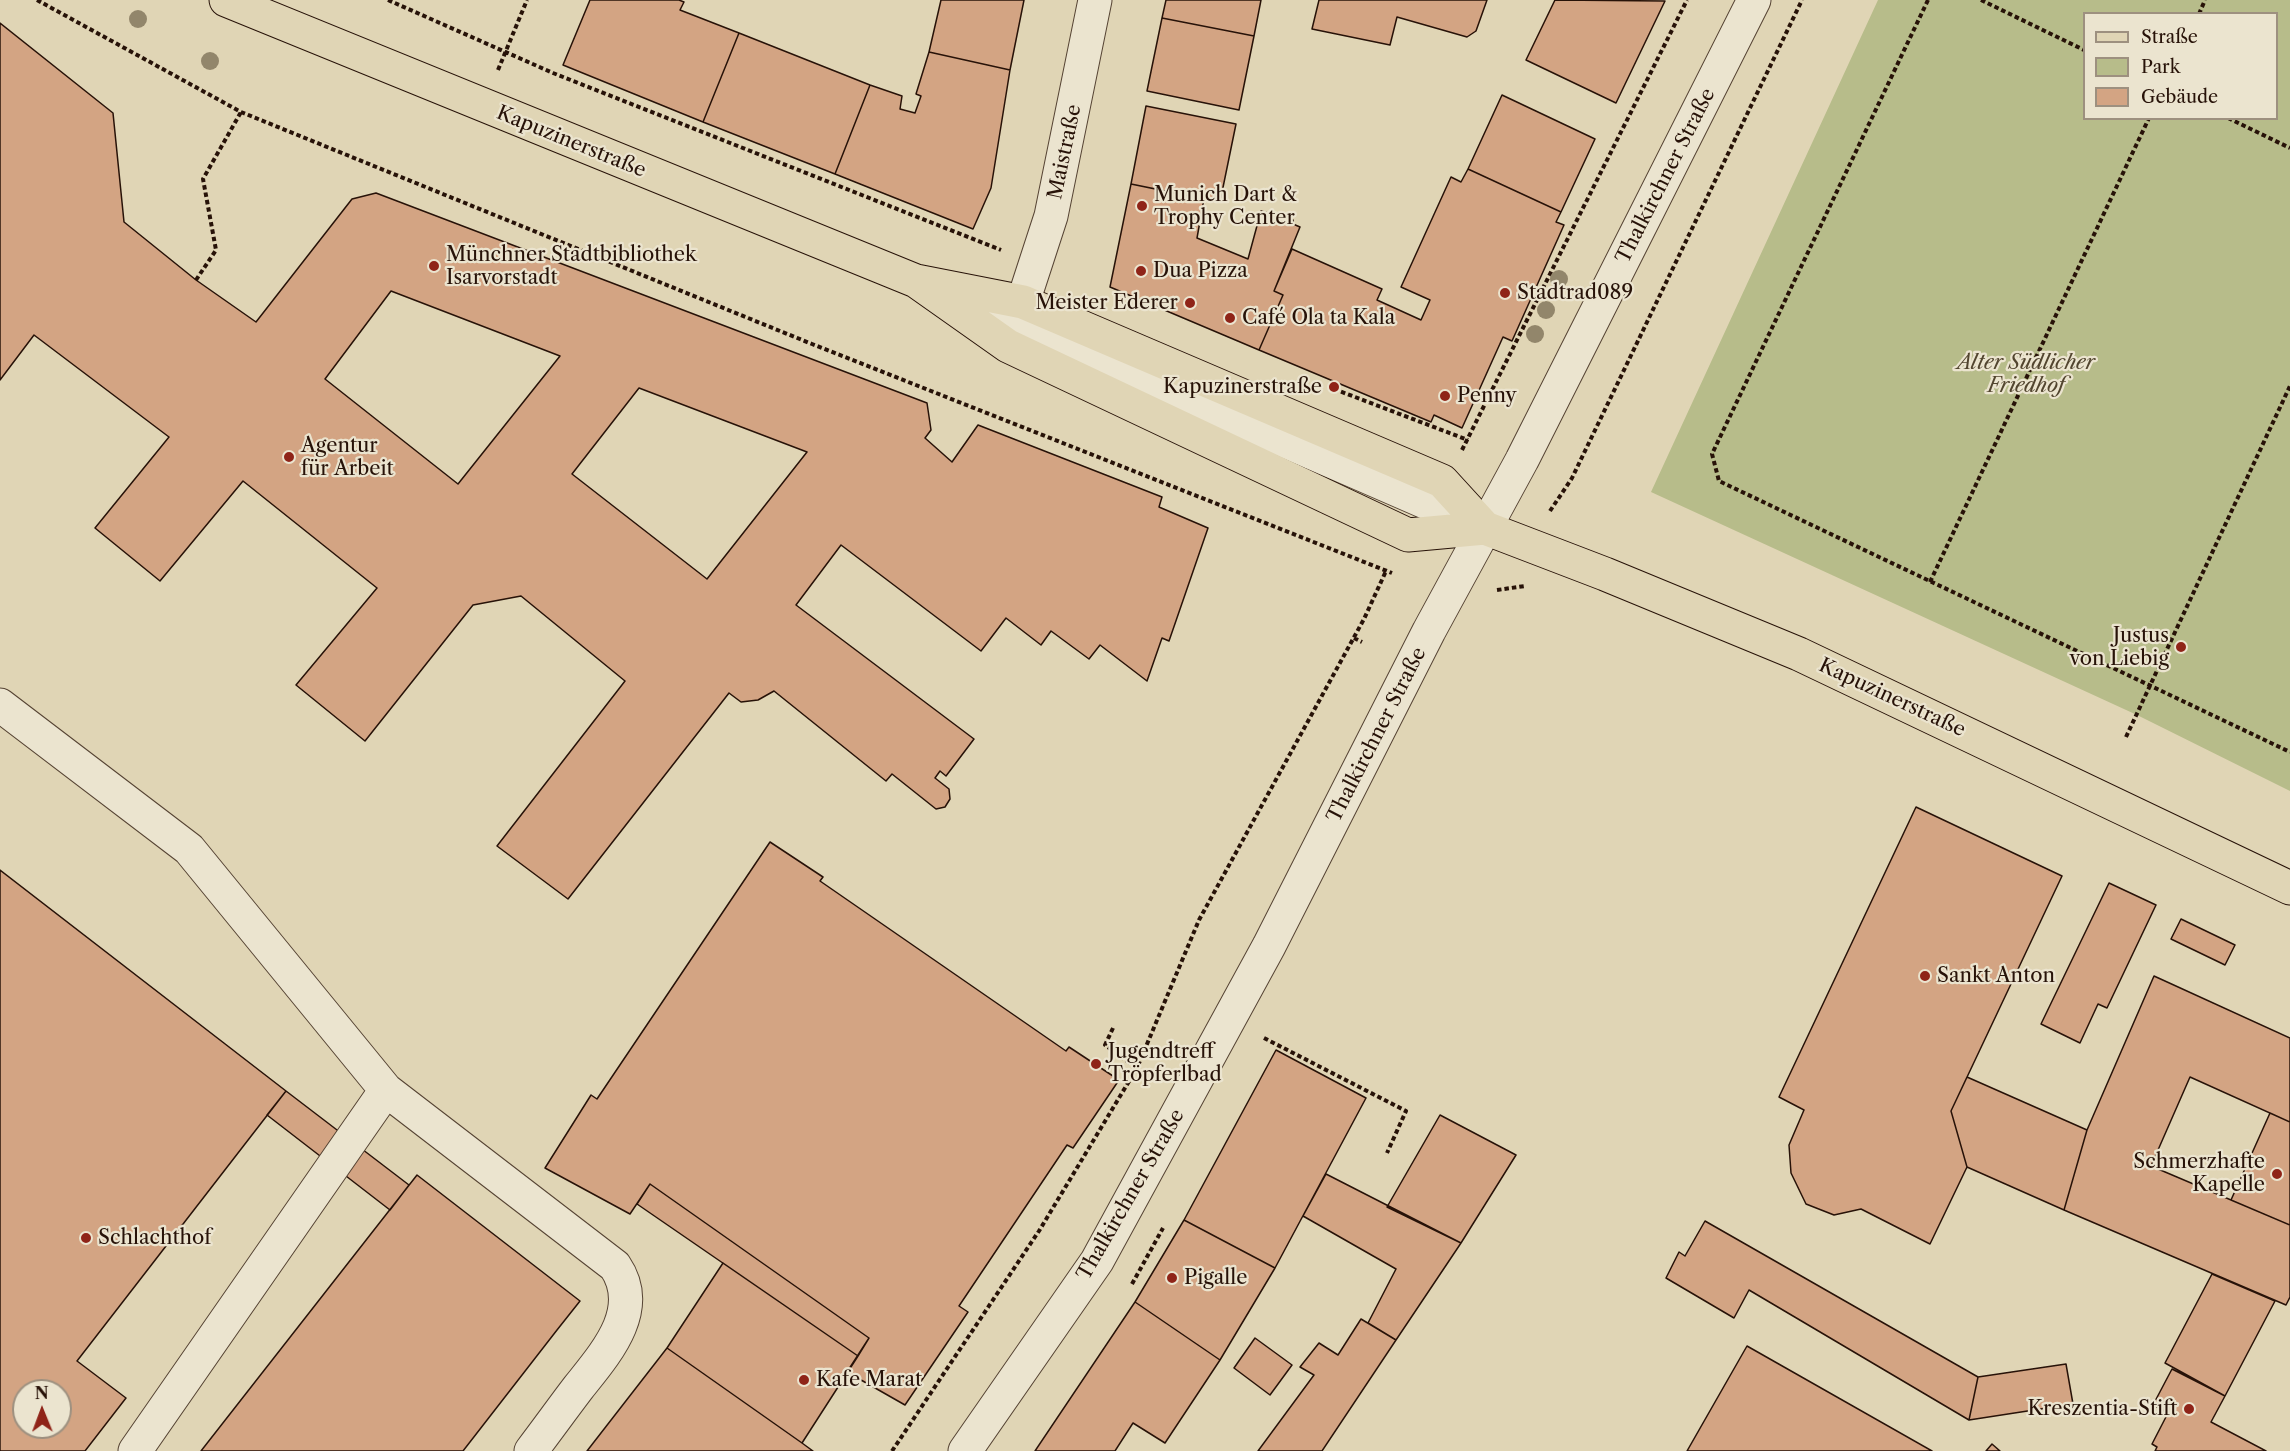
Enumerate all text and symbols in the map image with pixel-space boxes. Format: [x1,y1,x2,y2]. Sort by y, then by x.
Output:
legend [2083,12,2278,120]
text: Straße [2141,26,2198,48]
text: Park [2141,56,2180,78]
street label: Thalkirchner Straße [1611,84,1721,268]
text: Gebäude [2141,86,2218,108]
street label: Kapuzinerstraße [493,101,649,183]
street label: Maistraße [1043,102,1087,202]
place label: Munich Dart & Trophy Center [1154,183,1297,230]
marker: Munich Dart & Trophy Center [1135,199,1149,213]
place label: Münchner Stadtbibliothek Isarvorstadt [446,243,697,290]
marker: Münchner Stadtbibliothek Isarvorstadt [427,259,441,273]
place label: Dua Pizza [1153,259,1248,283]
marker: Dua Pizza [1134,264,1148,278]
place label: Stadtrad089 [1517,281,1633,305]
marker: Stadtrad089 [1498,286,1512,300]
place label: Meister Ederer [1035,291,1178,315]
marker: Meister Ederer [1183,296,1197,310]
place label: Café Ola ta Kala [1242,306,1395,330]
marker: Café Ola ta Kala [1223,311,1237,325]
park label: Alter Südlicher Friedhof [1957,351,2095,398]
place label: Kapuzinerstraße [1163,375,1322,399]
marker: Kapuzinerstraße [1327,380,1341,394]
place label: Penny [1457,384,1517,408]
marker: Penny [1438,389,1452,403]
place label: Agentur für Arbeit [301,434,394,481]
marker: Agentur für Arbeit [282,450,296,464]
place label: Justus von Liebig [2070,624,2169,671]
marker: Justus von Liebig [2174,640,2188,654]
street label: Thalkirchner Straße [1322,643,1432,827]
street label: Kapuzinerstraße [1815,654,1969,742]
place label: Sankt Anton [1937,964,2055,988]
marker: Sankt Anton [1918,969,1932,983]
place label: Jugendtreff Tröpferlbad [1108,1040,1222,1087]
marker: Jugendtreff Tröpferlbad [1089,1057,1103,1071]
street label: Thalkirchner Straße [1072,1105,1190,1285]
place label: Schmerzhafte Kapelle [2133,1150,2265,1197]
marker: Schmerzhafte Kapelle [2270,1167,2284,1181]
place label: Schlachthof [98,1226,211,1250]
marker: Schlachthof [79,1231,93,1245]
place label: Pigalle [1184,1266,1247,1290]
marker: Pigalle [1165,1271,1179,1285]
place label: Kafe Marat [816,1368,922,1392]
marker: Kafe Marat [797,1373,811,1387]
north arrow [12,1379,72,1439]
text: N [35,1383,49,1403]
place label: Kreszentia-Stift [2028,1397,2177,1421]
marker: Kreszentia-Stift [2182,1402,2196,1416]

